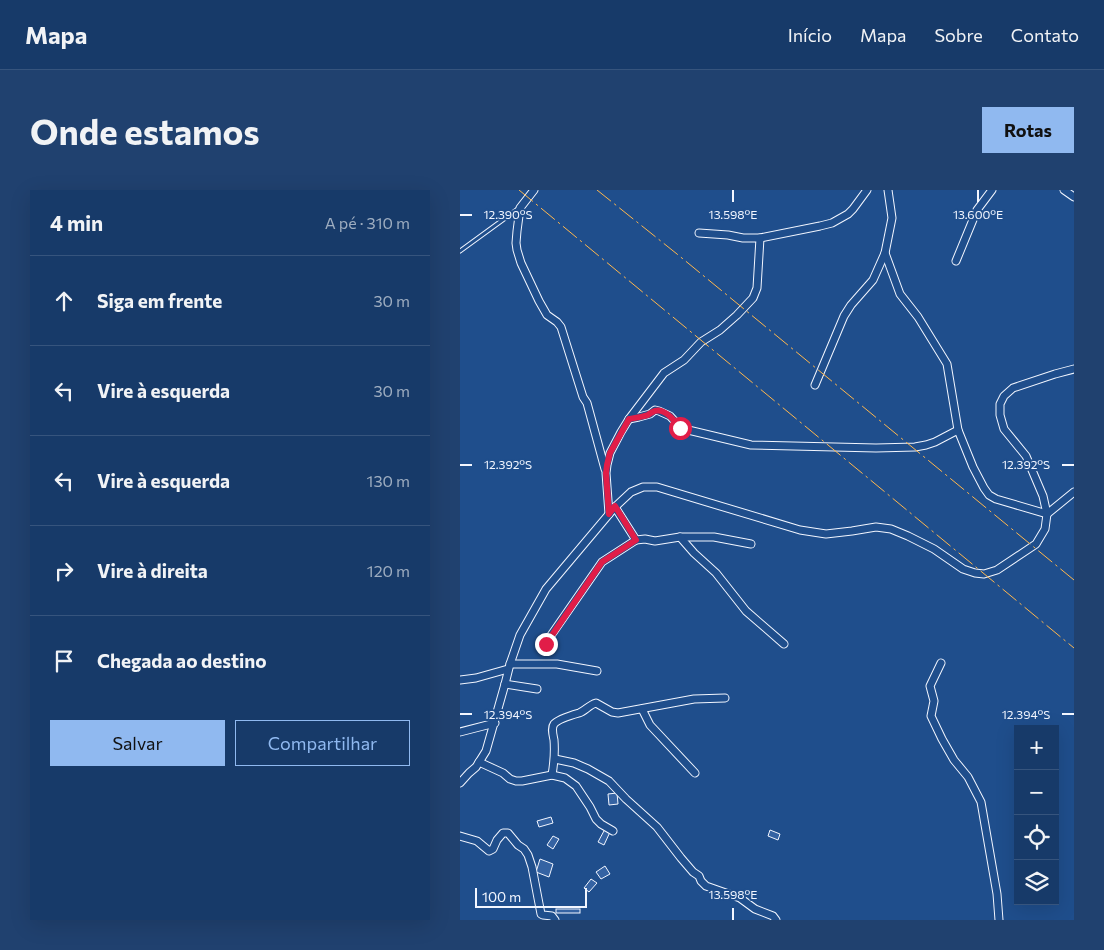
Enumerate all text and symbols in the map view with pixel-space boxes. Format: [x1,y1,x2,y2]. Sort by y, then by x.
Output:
text: Mapa [25,20,87,49]
text: Início [788,24,832,46]
text: Mapa [860,24,906,46]
text: Sobre [934,24,983,46]
text: Contato [1011,24,1079,46]
button: Rotas [982,107,1074,153]
text: Onde estamos [30,109,260,152]
text: 12.390°S [483,207,533,221]
text: 13.598°E [709,207,757,221]
text: 13.600°E [953,207,1003,221]
text: 4 min [50,210,103,235]
text: A pé · 310 m [325,213,410,232]
icon: ahead [50,287,78,315]
text: Siga em frente [97,289,222,312]
text: 30 m [373,291,410,310]
icon: left [50,377,78,405]
text: Vire à esquerda [97,379,230,402]
text: 30 m [373,381,410,400]
route start [669,417,692,440]
text: 12.392°S [484,457,532,471]
text: 12.392°S [1002,457,1050,471]
icon: left [50,467,78,495]
text: Vire à esquerda [97,469,230,492]
text: 130 m [367,471,410,490]
icon: right [50,557,78,585]
text: Vire à direita [97,559,208,582]
text: 120 m [367,561,410,580]
route end [535,633,558,656]
icon: arrive [50,647,78,675]
text: Chegada ao destino [97,649,267,672]
text: 12.394°S [484,707,532,721]
text: 12.394°S [1002,707,1050,721]
button: Salvar [50,720,225,766]
button: Compartilhar [235,720,410,766]
map controls [1014,725,1059,905]
button: + [1014,725,1059,770]
button: − [1014,770,1059,815]
button: locate [1014,815,1059,860]
button: layers [1014,860,1059,905]
scale bar [475,885,588,908]
text: 13.598°E [709,887,757,901]
text: 100 m [482,888,521,905]

